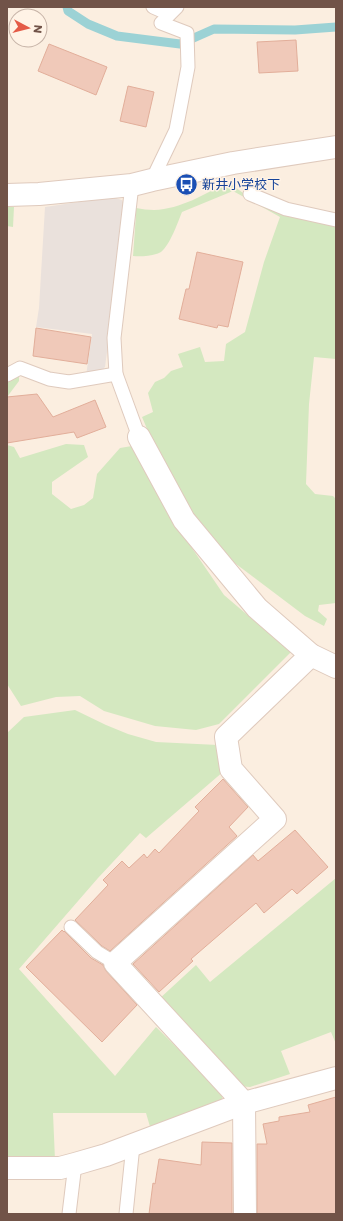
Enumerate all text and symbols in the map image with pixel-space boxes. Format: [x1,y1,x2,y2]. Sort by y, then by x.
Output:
north arrow [8,8,48,48]
text: N [29,24,46,34]
bus stop icon: 新井小学校下 [173,171,199,197]
place label: 新井小学校下 [202,175,280,194]

